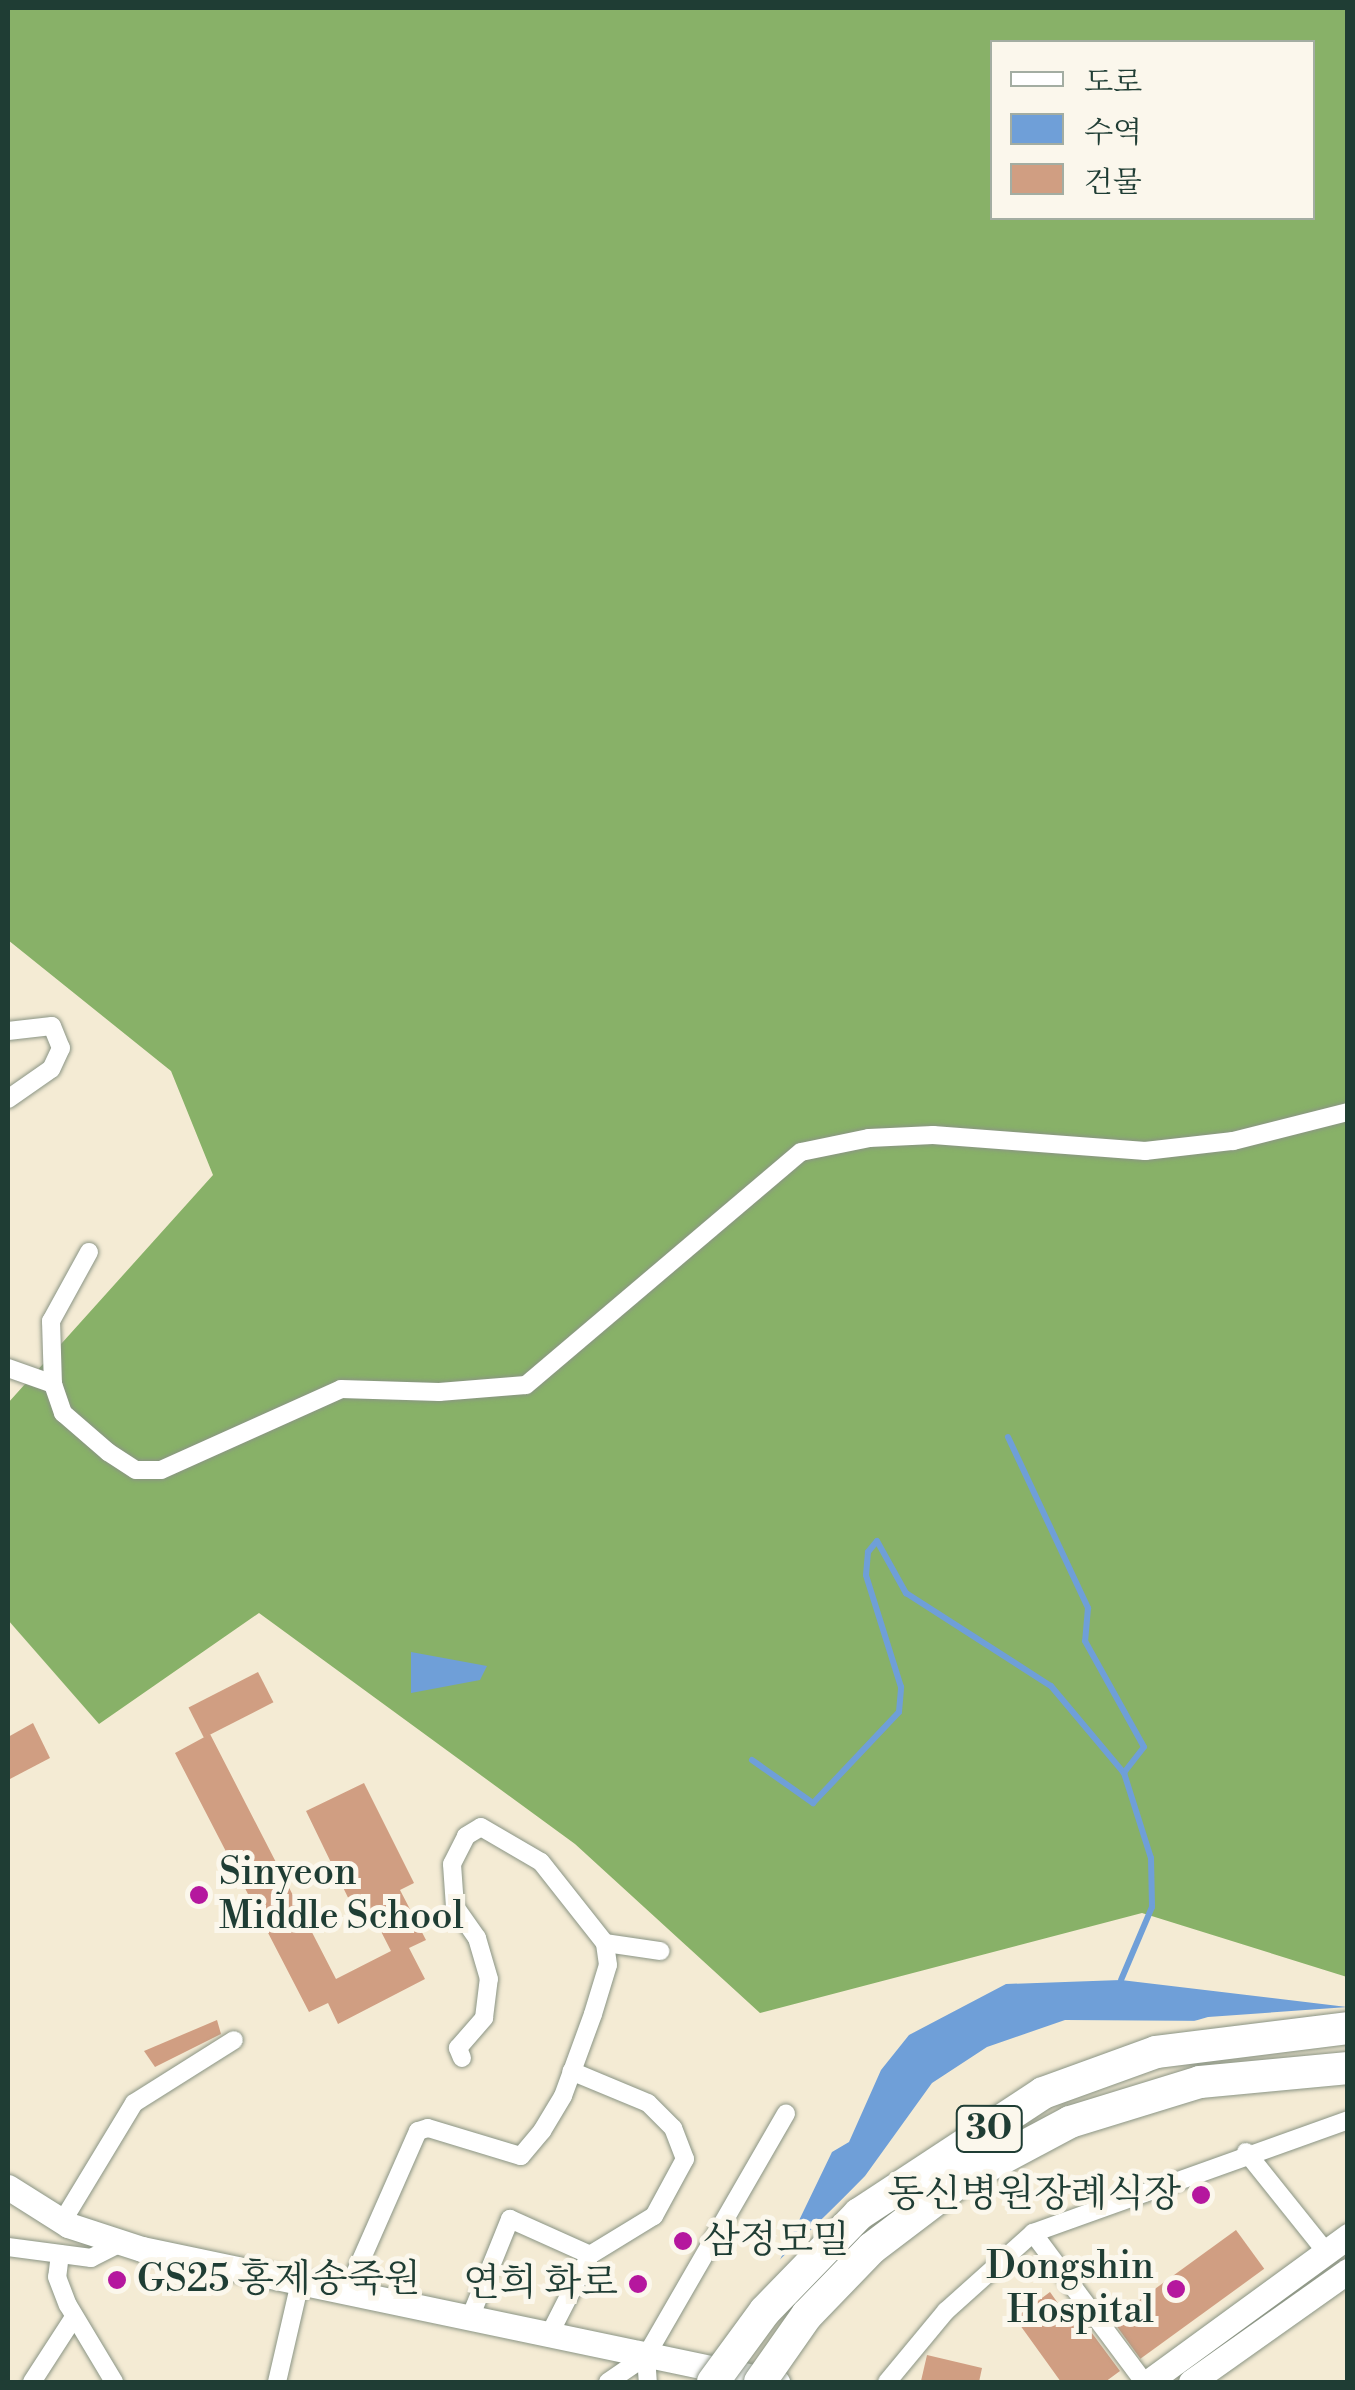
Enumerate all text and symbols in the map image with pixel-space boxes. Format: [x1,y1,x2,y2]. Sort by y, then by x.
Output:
legend [990,40,1315,220]
text: 도로 [1084,64,1142,102]
text: 수역 [1084,114,1142,152]
text: 건물 [1084,164,1142,202]
place label: Sinyeon Middle School [219,1850,464,1940]
marker: Sinyeon Middle School [188,1884,210,1906]
road number: 30 [954,2099,1024,2159]
place label: 동신병원장례식장 [887,2172,1181,2218]
marker: 동신병원장례식장 [1190,2184,1212,2206]
place label: 삼정모밀 [703,2218,850,2264]
marker: 삼정모밀 [672,2230,694,2252]
place label: Dongshin Hospital [986,2244,1154,2334]
place label: GS25 홍제송죽원 [137,2257,421,2303]
place label: 연희 화로 [463,2261,618,2307]
marker: GS25 홍제송죽원 [106,2269,128,2291]
marker: 연희 화로 [627,2273,649,2295]
marker: Dongshin Hospital [1163,2276,1189,2302]

